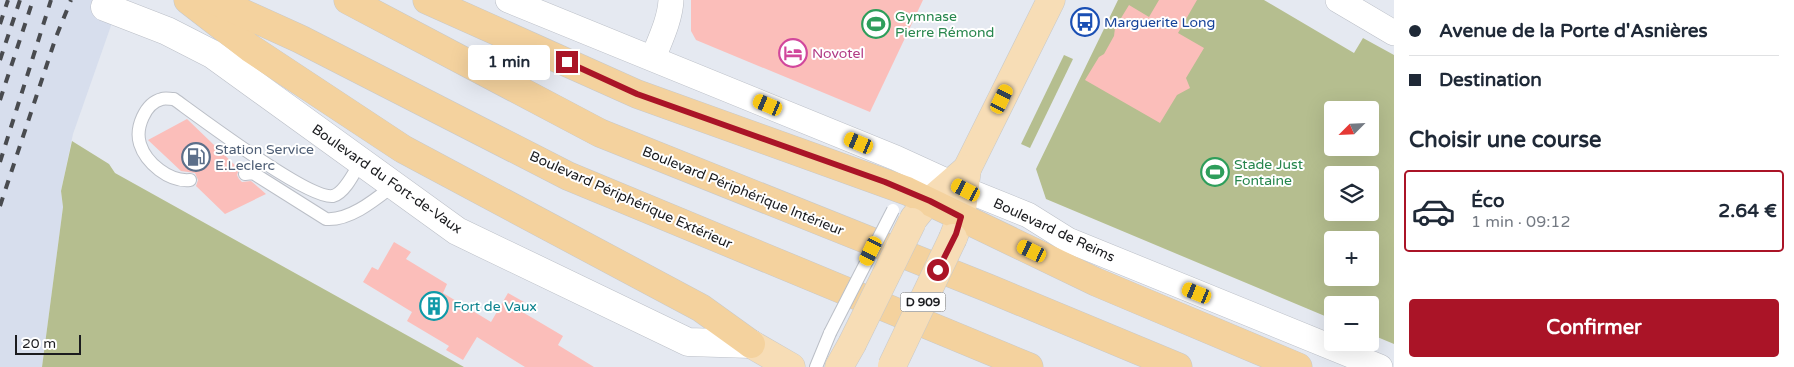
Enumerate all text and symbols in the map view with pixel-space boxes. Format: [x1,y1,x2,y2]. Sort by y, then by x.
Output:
bus stop icon: Marguerite Long [1070,7,1100,37]
place label: Gymnase Pierre Rémond [895,8,994,41]
sports icon: Gymnase Pierre Rémond [861,9,891,39]
place label: Marguerite Long [1104,14,1215,31]
text: Avenue de la Porte d'Asnières [1439,20,1708,42]
hotel icon: Novotel [778,38,808,68]
callout: 1 min [467,44,550,80]
place label: Novotel [812,45,864,62]
route end [556,51,578,73]
text: 1 min [488,52,530,72]
text: Destination [1439,69,1542,91]
car [988,82,1015,116]
car [751,92,784,118]
north arrow [1324,101,1379,156]
map controls [1324,101,1379,351]
street label: Boulevard du Fort-de-Vaux [309,121,465,237]
text: Choisir une course [1409,127,1602,153]
car [842,130,875,156]
place label: Station Service E.Leclerc [215,141,314,174]
fuel station icon: Station Service E.Leclerc [181,142,211,172]
street label: Boulevard Périphérique Intérieur [640,143,847,240]
street label: Boulevard Périphérique Extérieur [527,147,736,253]
place label: Stade Just Fontaine [1234,156,1304,189]
sports icon: Stade Just Fontaine [1200,157,1230,187]
button: layers [1324,166,1379,221]
car [949,177,982,203]
icon: car [1411,189,1456,234]
text: Éco [1471,190,1504,212]
street label: Boulevard de Reims [991,194,1118,266]
text: 2.64 € [1718,200,1777,222]
text: 1 min · 09:12 [1471,212,1570,232]
button: + [1324,231,1379,286]
car [857,234,884,268]
car [1015,238,1048,264]
route start [927,259,949,281]
car [1180,280,1213,306]
building icon: Fort de Vaux [419,291,449,321]
road number: D 909 [900,292,946,312]
button: − [1324,296,1379,351]
place label: Fort de Vaux [453,298,537,315]
button: Confirmer [1409,299,1779,357]
scale bar [15,332,81,355]
text: 20 m [22,335,56,352]

